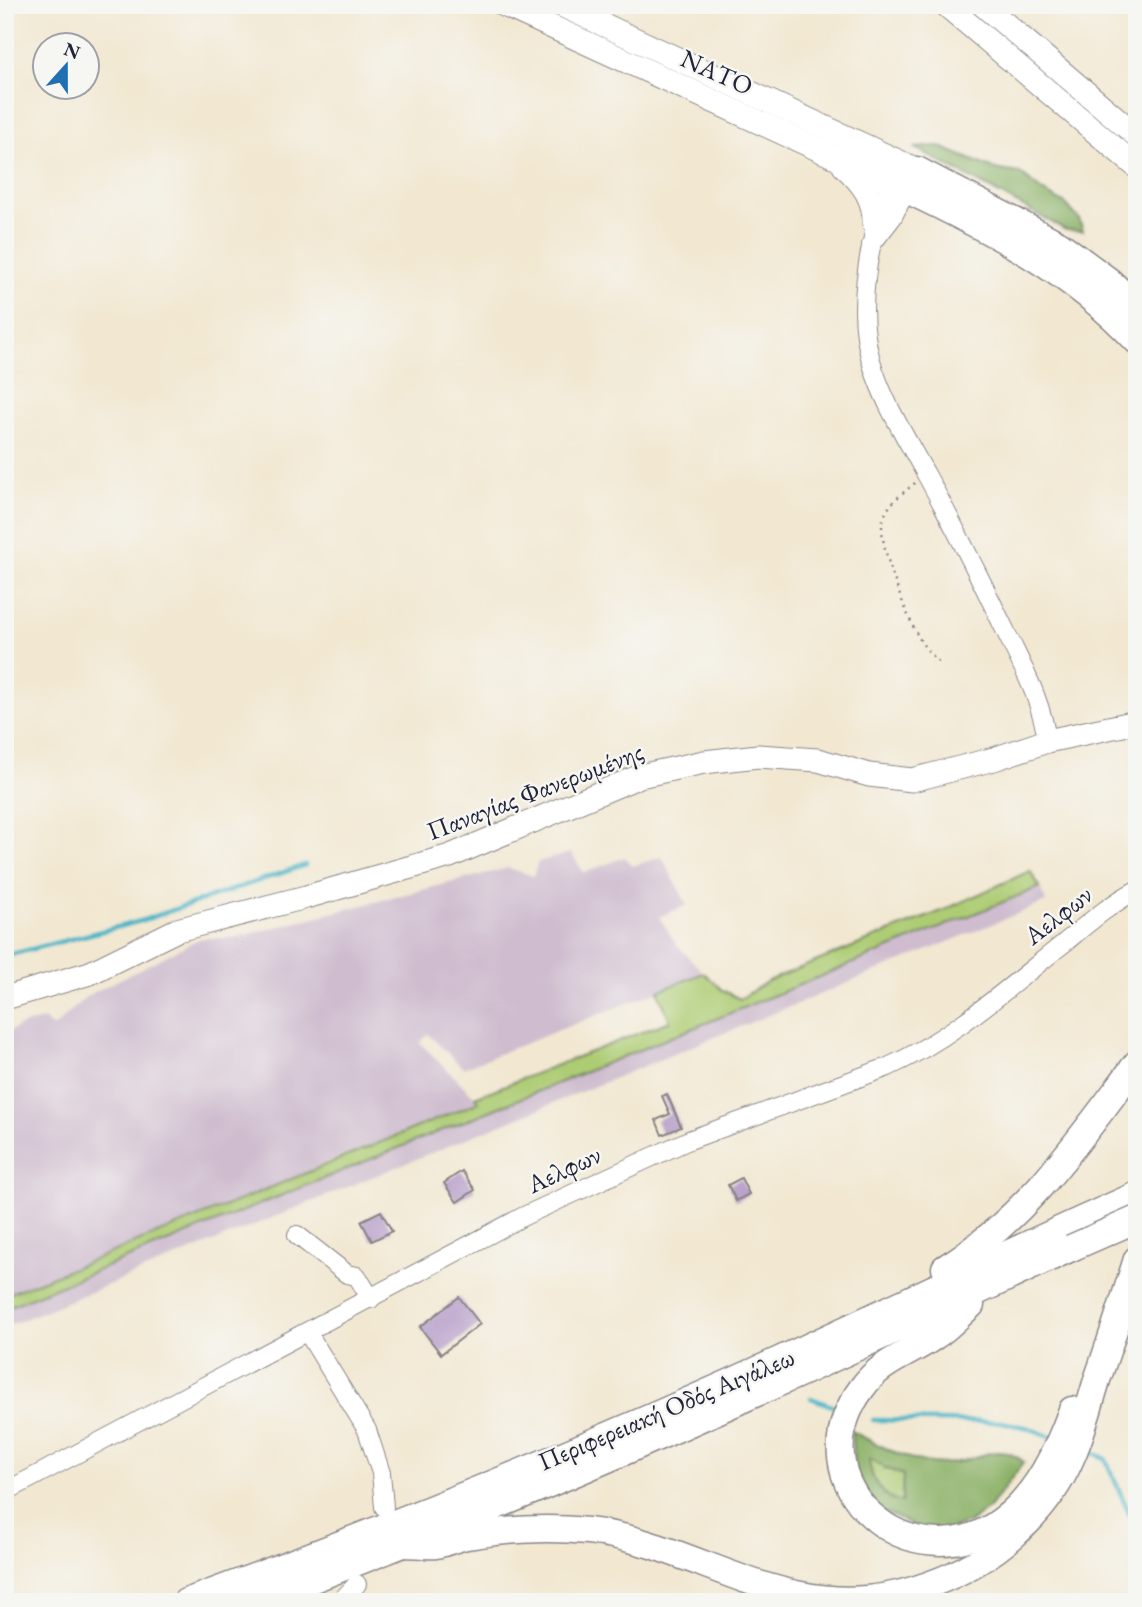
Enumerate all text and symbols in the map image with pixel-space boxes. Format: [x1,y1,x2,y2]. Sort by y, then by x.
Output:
north arrow [32,32,102,102]
text: N [60,36,84,65]
street label: ΝΑΤΟ [675,41,759,103]
street label: Παναγίας Φανερωμένης [422,734,648,848]
street label: Αελφων [1016,878,1099,953]
street label: Αελφων [521,1137,607,1201]
street label: Περιφερειακή Οδός Αιγάλεω [533,1340,799,1478]

